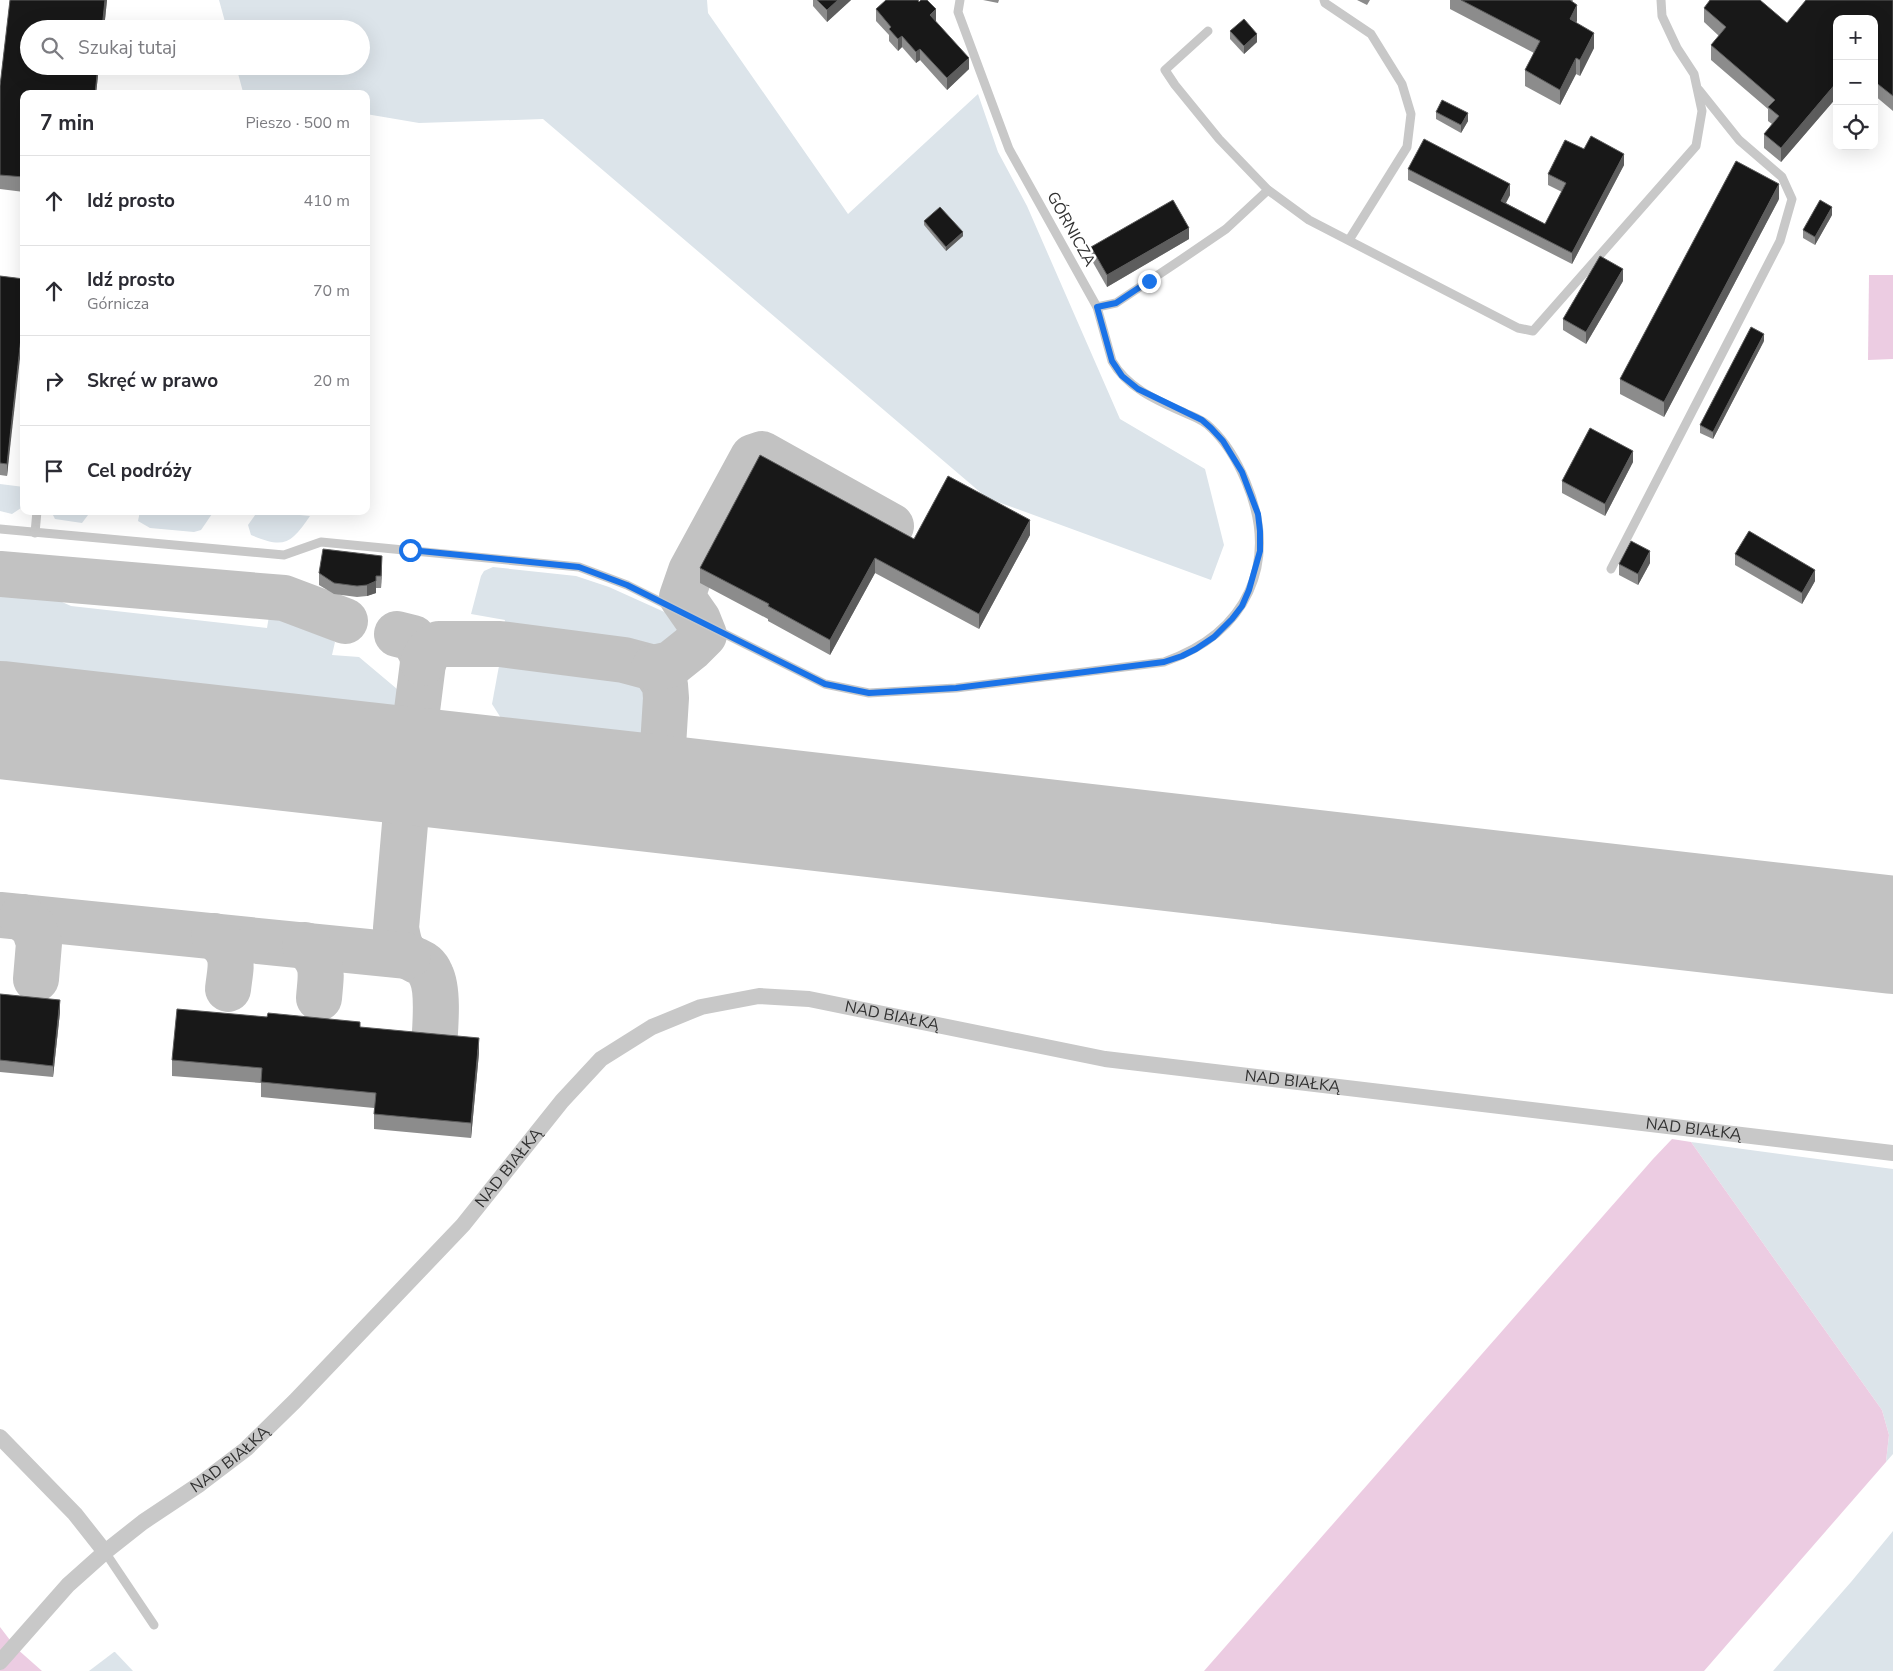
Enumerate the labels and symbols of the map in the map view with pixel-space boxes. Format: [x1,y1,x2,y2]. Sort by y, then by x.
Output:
street label: GÓRNICZA [1041,188,1101,271]
route end [1138,270,1161,293]
route start [399,539,422,562]
street label: NAD BIAŁKĄ [843,996,943,1036]
street label: NAD BIAŁKĄ [1243,1065,1343,1098]
street label: NAD BIAŁKĄ [1645,1113,1744,1146]
street label: NAD BIAŁKĄ [470,1122,548,1212]
street label: NAD BIAŁKĄ [186,1420,275,1498]

